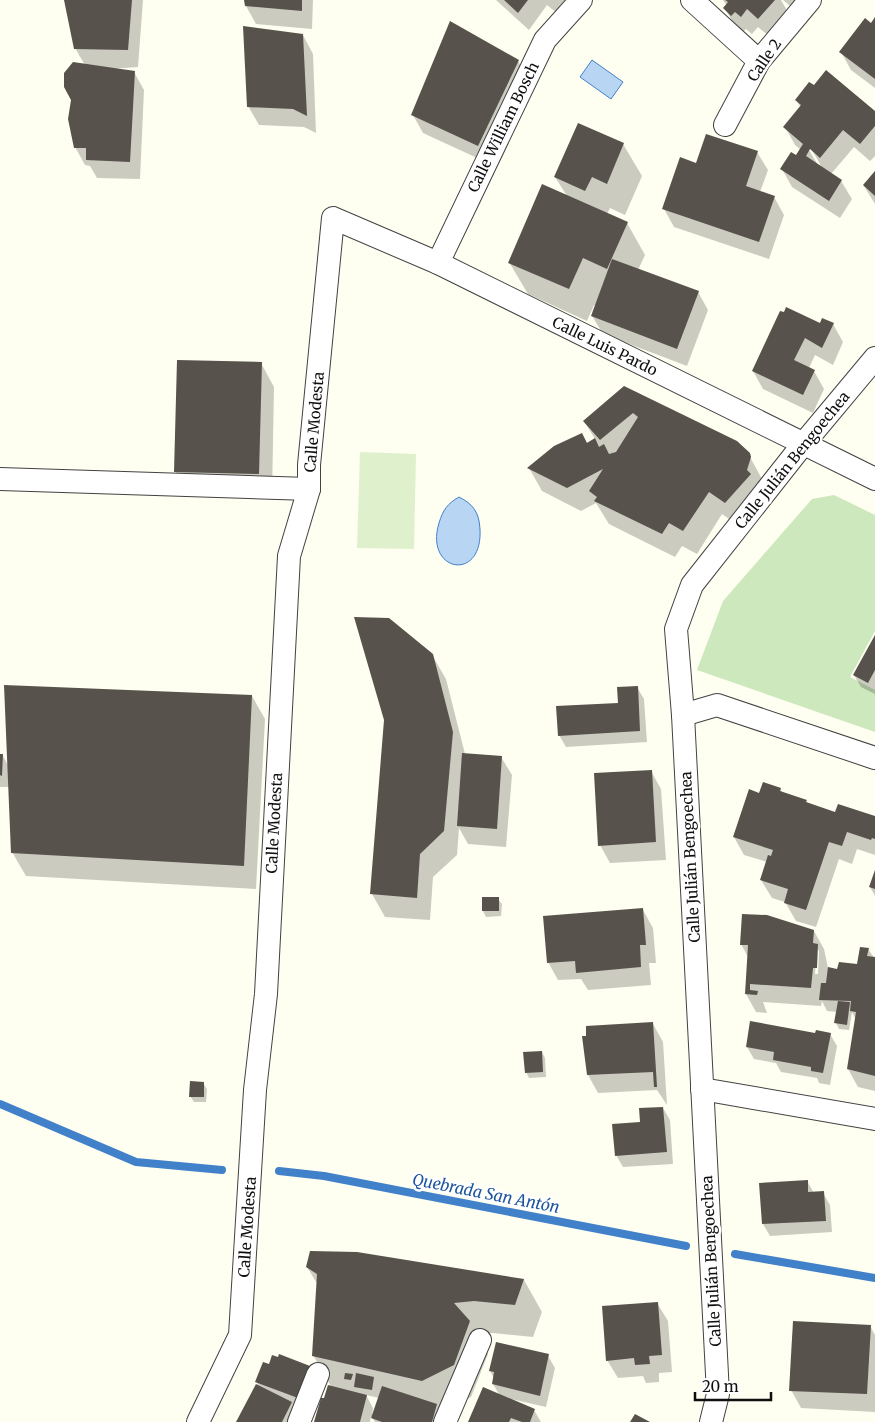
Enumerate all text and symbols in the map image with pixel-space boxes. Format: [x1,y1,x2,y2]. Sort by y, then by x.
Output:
street label: Calle 2 [743,35,785,85]
street label: Calle William Bosch [463,59,543,195]
street label: Calle Luis Pardo [549,312,661,380]
street label: Calle Modesta [300,371,328,473]
street label: Calle Julián Bengoechea [731,387,853,533]
street label: Calle Julián Bengoechea [676,771,704,943]
street label: Calle Modesta [262,772,286,874]
water label: Quebrada San Antón [411,1169,561,1217]
street label: Calle Julián Bengoechea [697,1175,725,1347]
street label: Calle Modesta [234,1176,260,1278]
scale bar [695,1370,771,1402]
text: 20 m [702,1377,739,1396]

